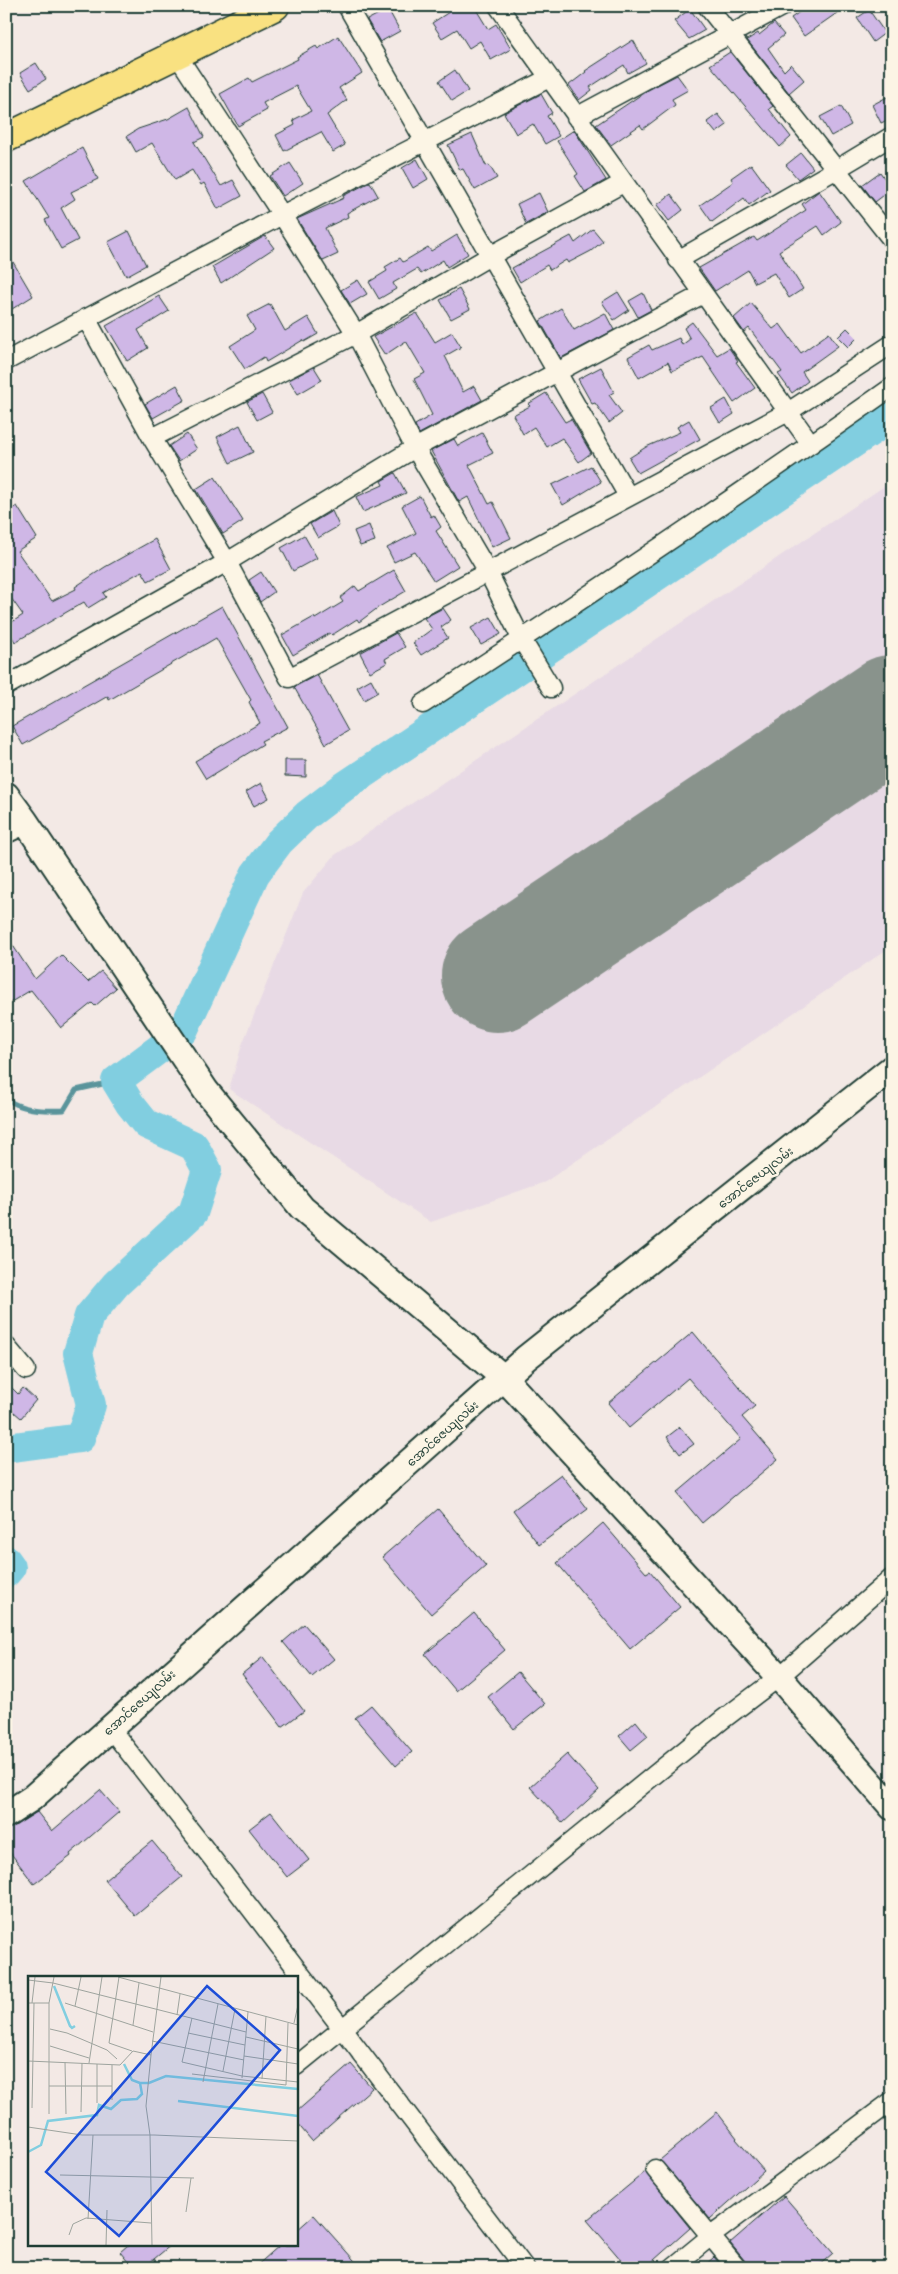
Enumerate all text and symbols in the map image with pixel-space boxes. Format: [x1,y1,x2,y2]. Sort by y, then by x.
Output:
street label: အောင်ဇေယျလမ်း [714,1143,798,1214]
street label: အောင်ဇေယျလမ်း [403,1396,483,1472]
street label: အောင်ဇေယျလမ်း [100,1665,180,1741]
inset map [28,1976,298,2246]

